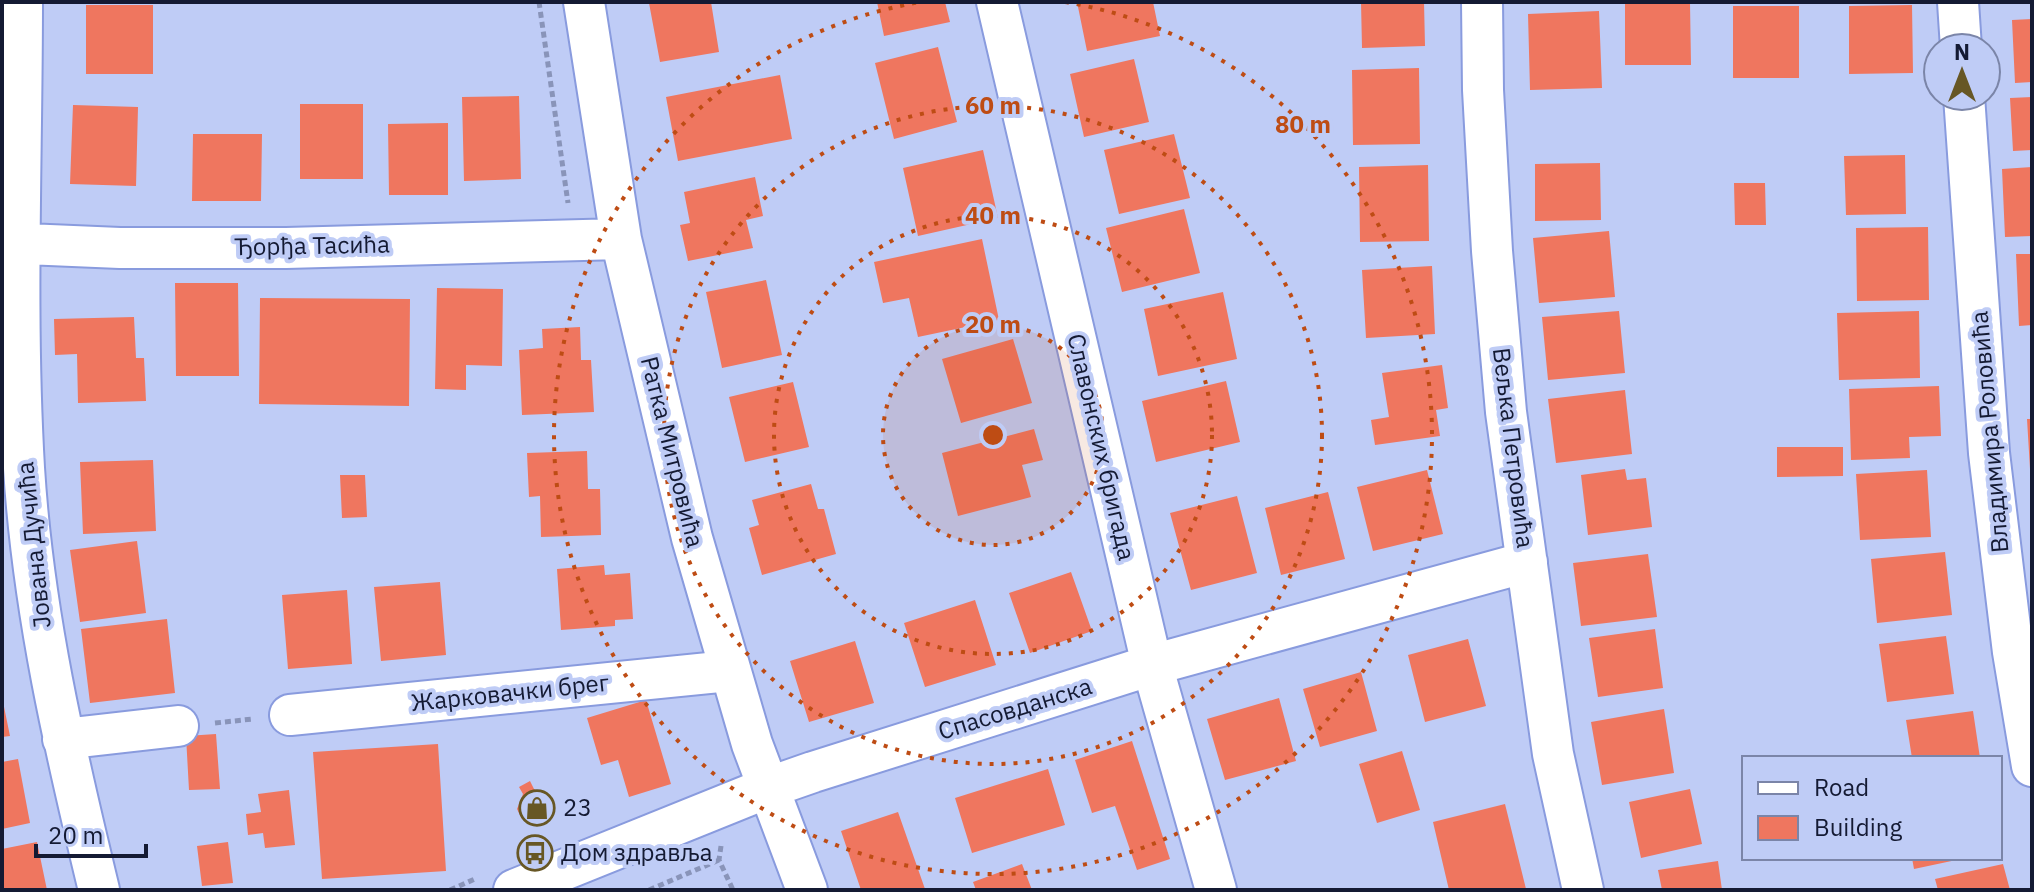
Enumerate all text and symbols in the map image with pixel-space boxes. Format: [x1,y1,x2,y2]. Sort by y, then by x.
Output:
north arrow [1922,32,2002,112]
text: N [1954,37,1970,66]
text: 60 m [965,89,1021,121]
text: 80 m [1275,108,1331,140]
text: 40 m [965,199,1021,231]
street label: Ђорђа Тасића [234,228,390,262]
text: 20 m [965,308,1021,340]
street label: Владимира Роловића [1962,310,2016,554]
street label: Славонских бригада [1060,330,1144,563]
street label: Вељка Петровића [1486,346,1542,550]
street label: Ратка Митровића [634,353,712,551]
centre of rings [979,421,1007,449]
street label: Јована Дучића [8,460,58,630]
street label: Жарковачки брег [409,666,611,718]
street label: Спасовданска [934,669,1096,747]
legend [1742,756,2002,860]
text: Road [1814,771,1869,803]
shop icon: 23 [518,789,556,827]
place label: 23 [563,791,592,823]
scale bar [36,808,146,858]
text: Building [1814,811,1902,843]
text: 20 m [48,819,103,851]
bus stop icon: Дом здравља [516,834,554,872]
place label: Дом здравља [561,836,713,868]

